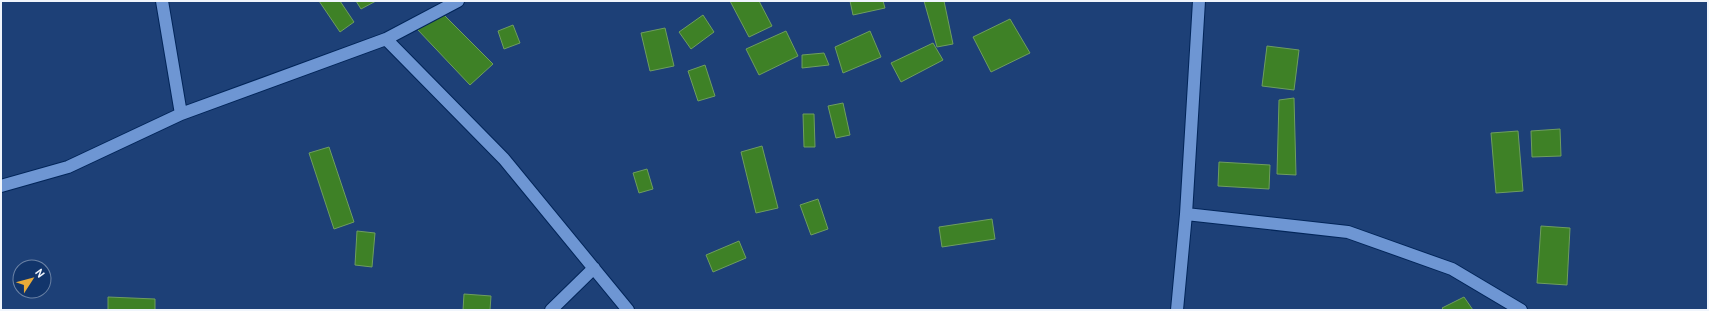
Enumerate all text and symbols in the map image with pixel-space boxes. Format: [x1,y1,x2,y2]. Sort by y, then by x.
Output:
north arrow [12,259,52,299]
text: N [31,266,47,281]

